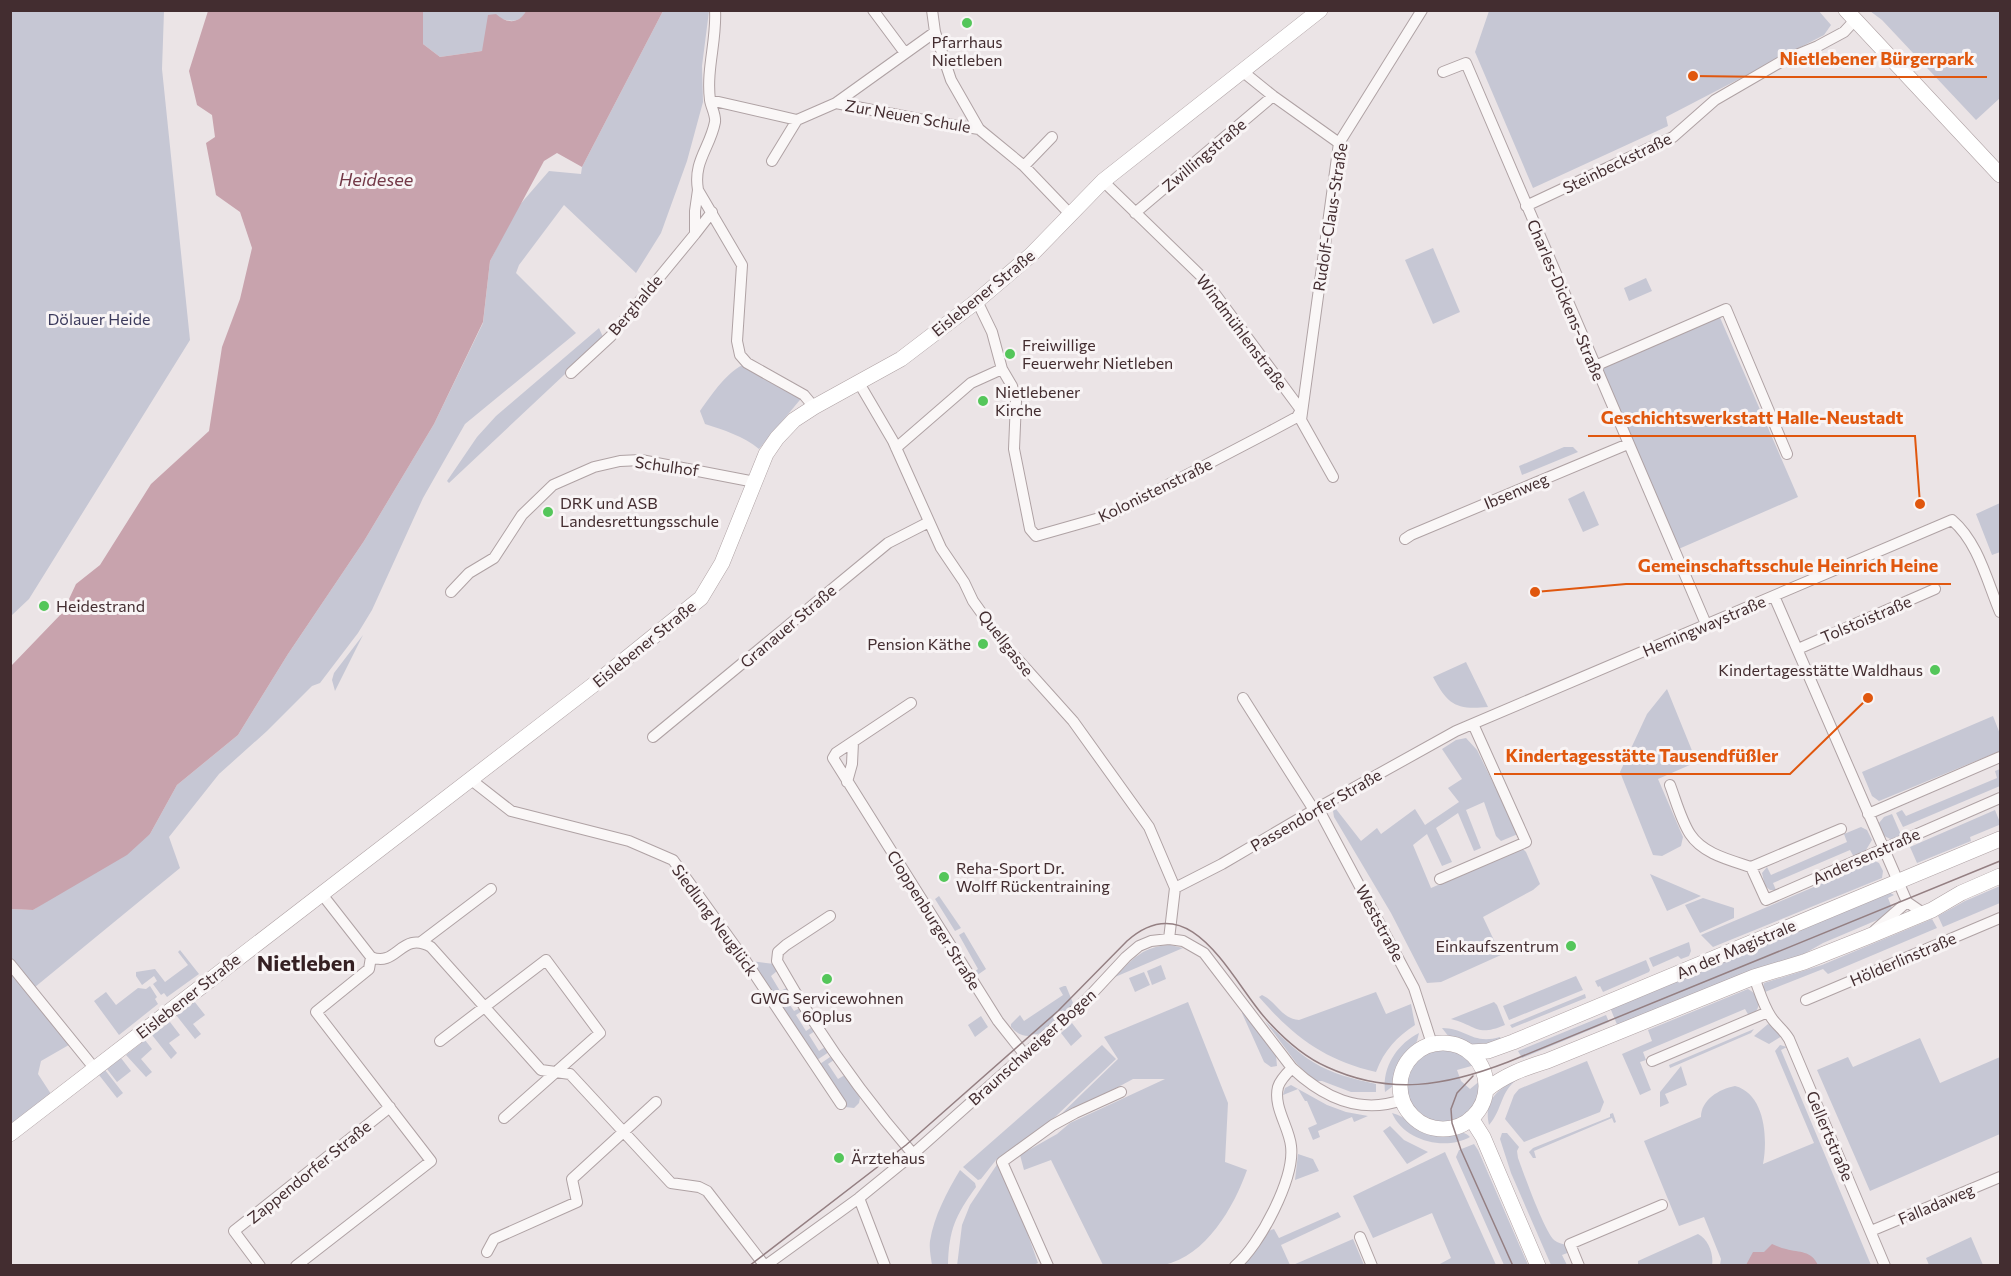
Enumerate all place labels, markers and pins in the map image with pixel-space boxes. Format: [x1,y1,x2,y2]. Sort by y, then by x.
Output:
marker: Pfarrhaus Nietleben [960,16,974,30]
place label: Pfarrhaus Nietleben [931,32,1003,69]
callout: Nietlebener Bürgerpark [1768,41,1987,77]
place label: Freiwillige Feuerwehr Nietleben [1022,335,1173,372]
marker: Freiwillige Feuerwehr Nietleben [1003,347,1017,361]
place label: Nietlebener Kirche [995,382,1081,419]
marker: Nietlebener Kirche [976,394,990,408]
callout: Geschichtswerkstatt Halle-Neustadt [1588,400,1915,436]
place label: DRK und ASB Landesrettungsschule [560,493,719,530]
marker: DRK und ASB Landesrettungsschule [541,505,555,519]
callout: Gemeinschaftsschule Heinrich Heine [1626,548,1951,584]
place label: Heidestrand [56,596,145,615]
marker: Heidestrand [37,599,51,613]
place label: Pension Käthe [867,634,971,653]
marker: Pension Käthe [976,637,990,651]
place label: Kindertagesstätte Waldhaus [1718,660,1923,679]
marker: Kindertagesstätte Waldhaus [1928,663,1942,677]
callout: Kindertagesstätte Tausendfüßler [1494,738,1790,774]
place label: Reha-Sport Dr. Wolff Rückentraining [956,858,1110,895]
marker: Reha-Sport Dr. Wolff Rückentraining [937,870,951,884]
place label: Einkaufszentrum [1435,936,1559,955]
marker: Einkaufszentrum [1564,939,1578,953]
marker: GWG Servicewohnen 60plus [820,972,834,986]
place label: GWG Servicewohnen 60plus [750,988,904,1025]
place label: Ärztehaus [851,1148,925,1167]
marker: Ärztehaus [832,1151,846,1165]

